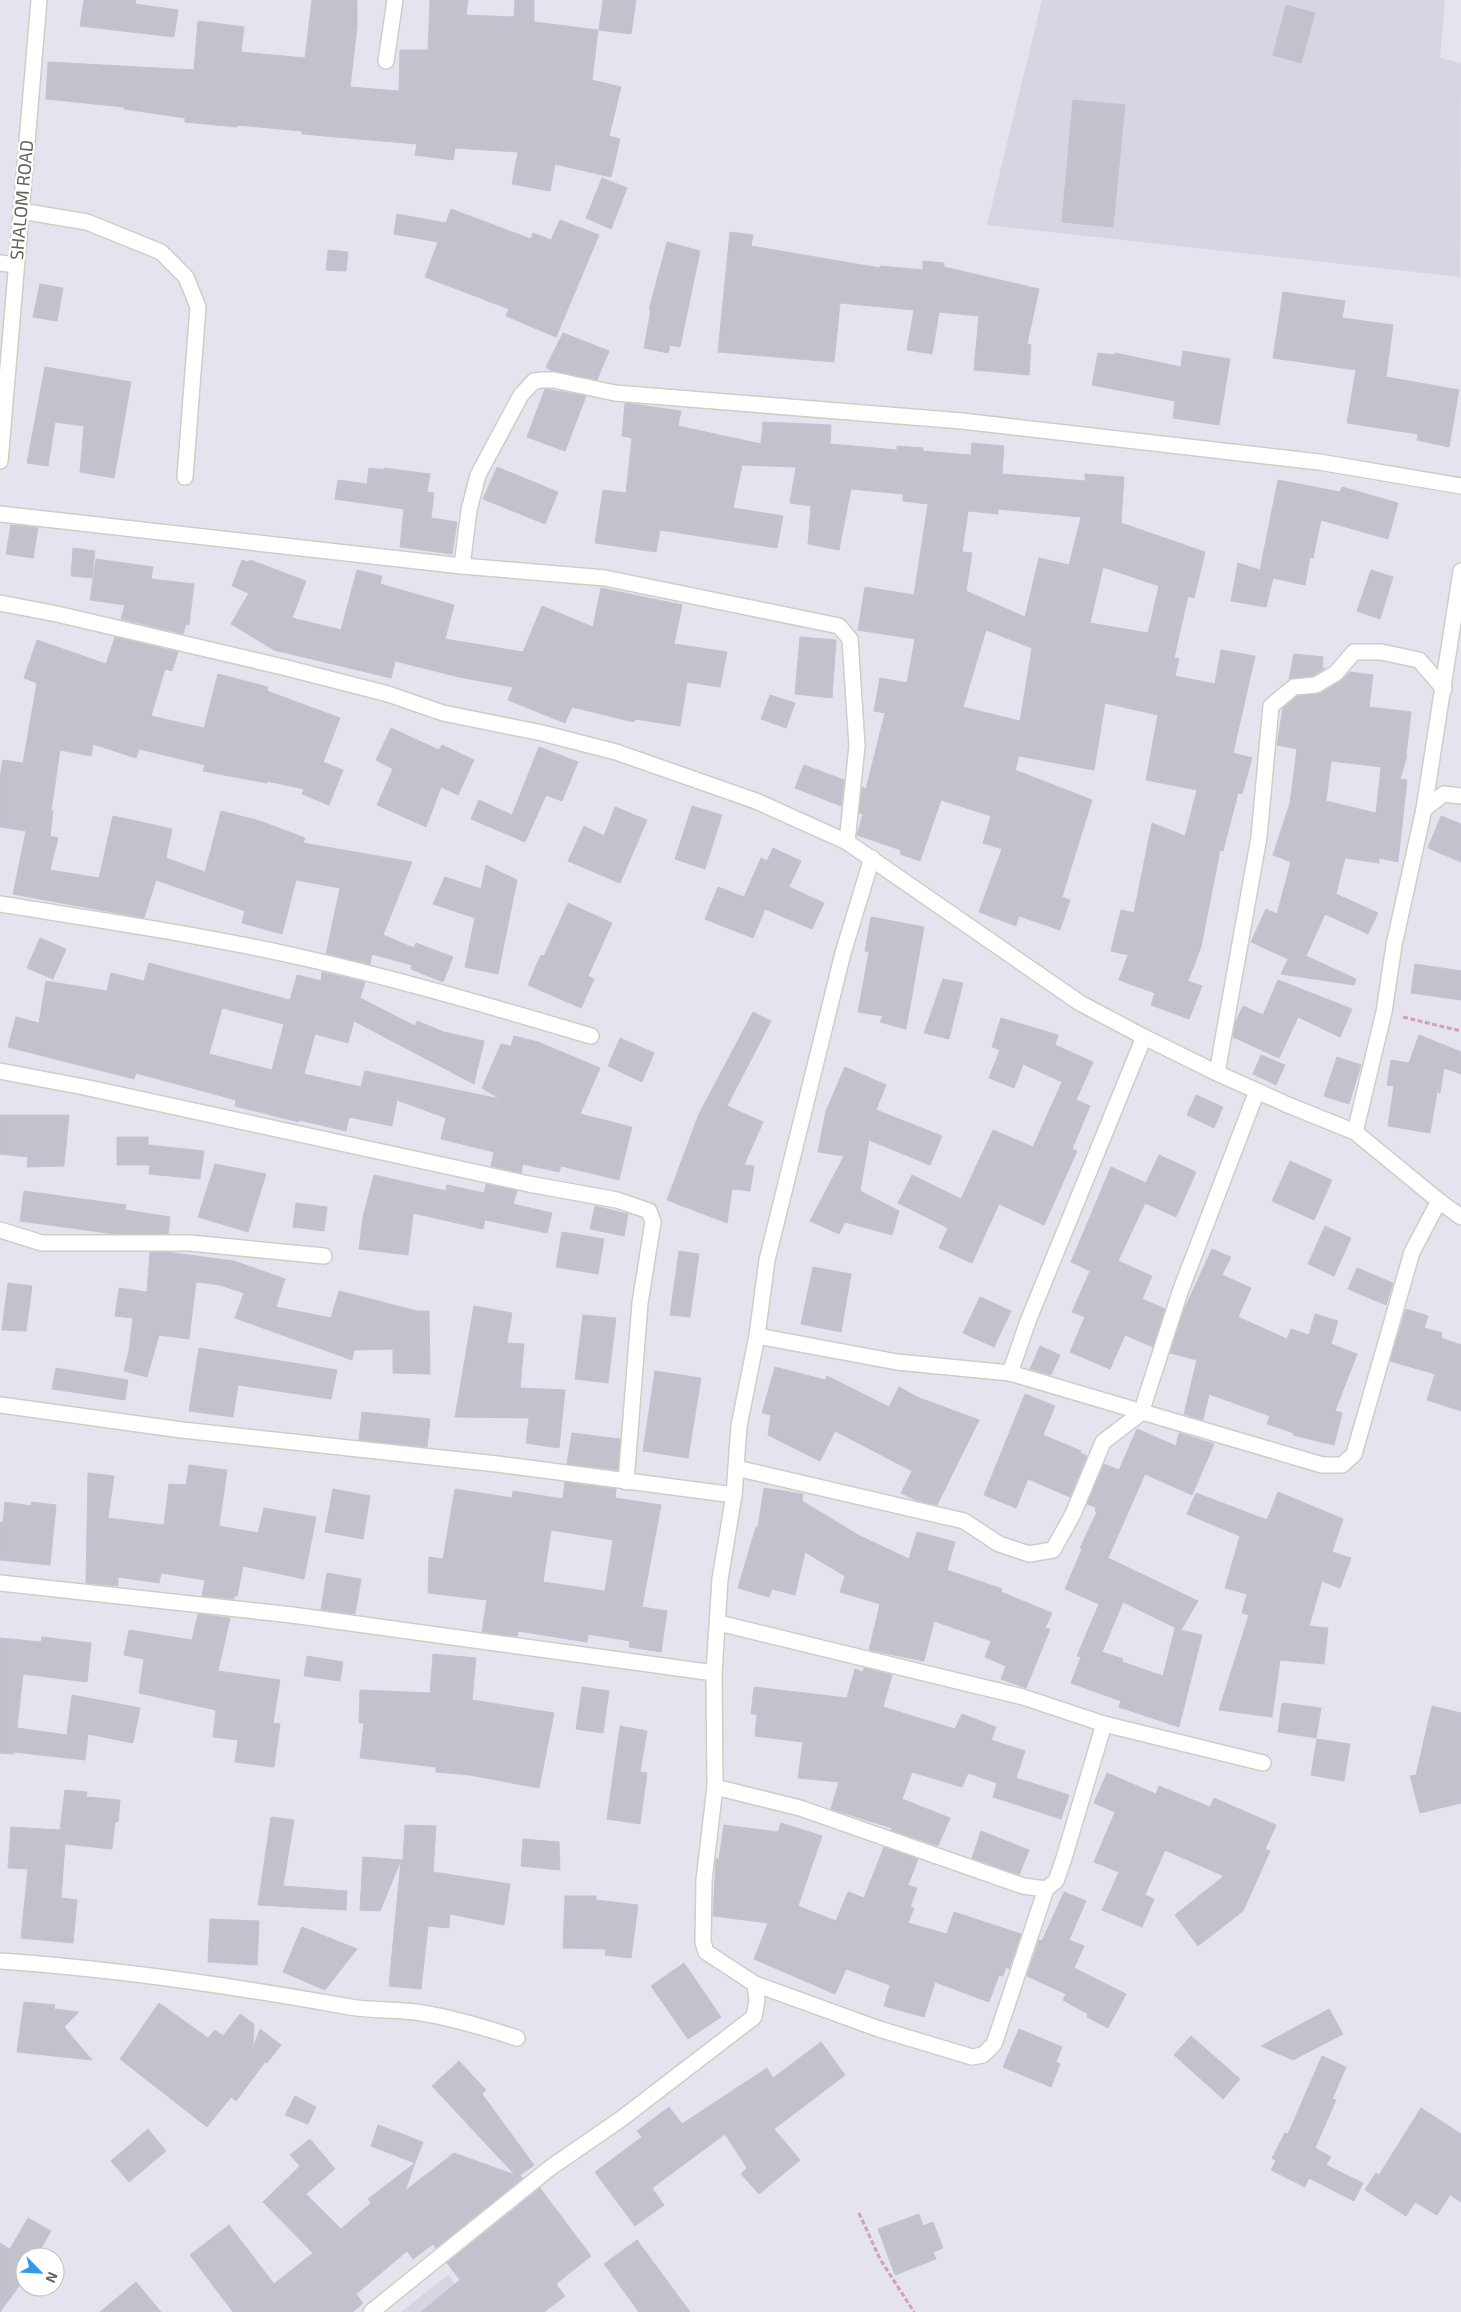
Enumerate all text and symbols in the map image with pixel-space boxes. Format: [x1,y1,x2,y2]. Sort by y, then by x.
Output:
street label: SHALOM ROAD [5,139,37,261]
north arrow [15,2247,65,2297]
text: N [43,2269,62,2286]

